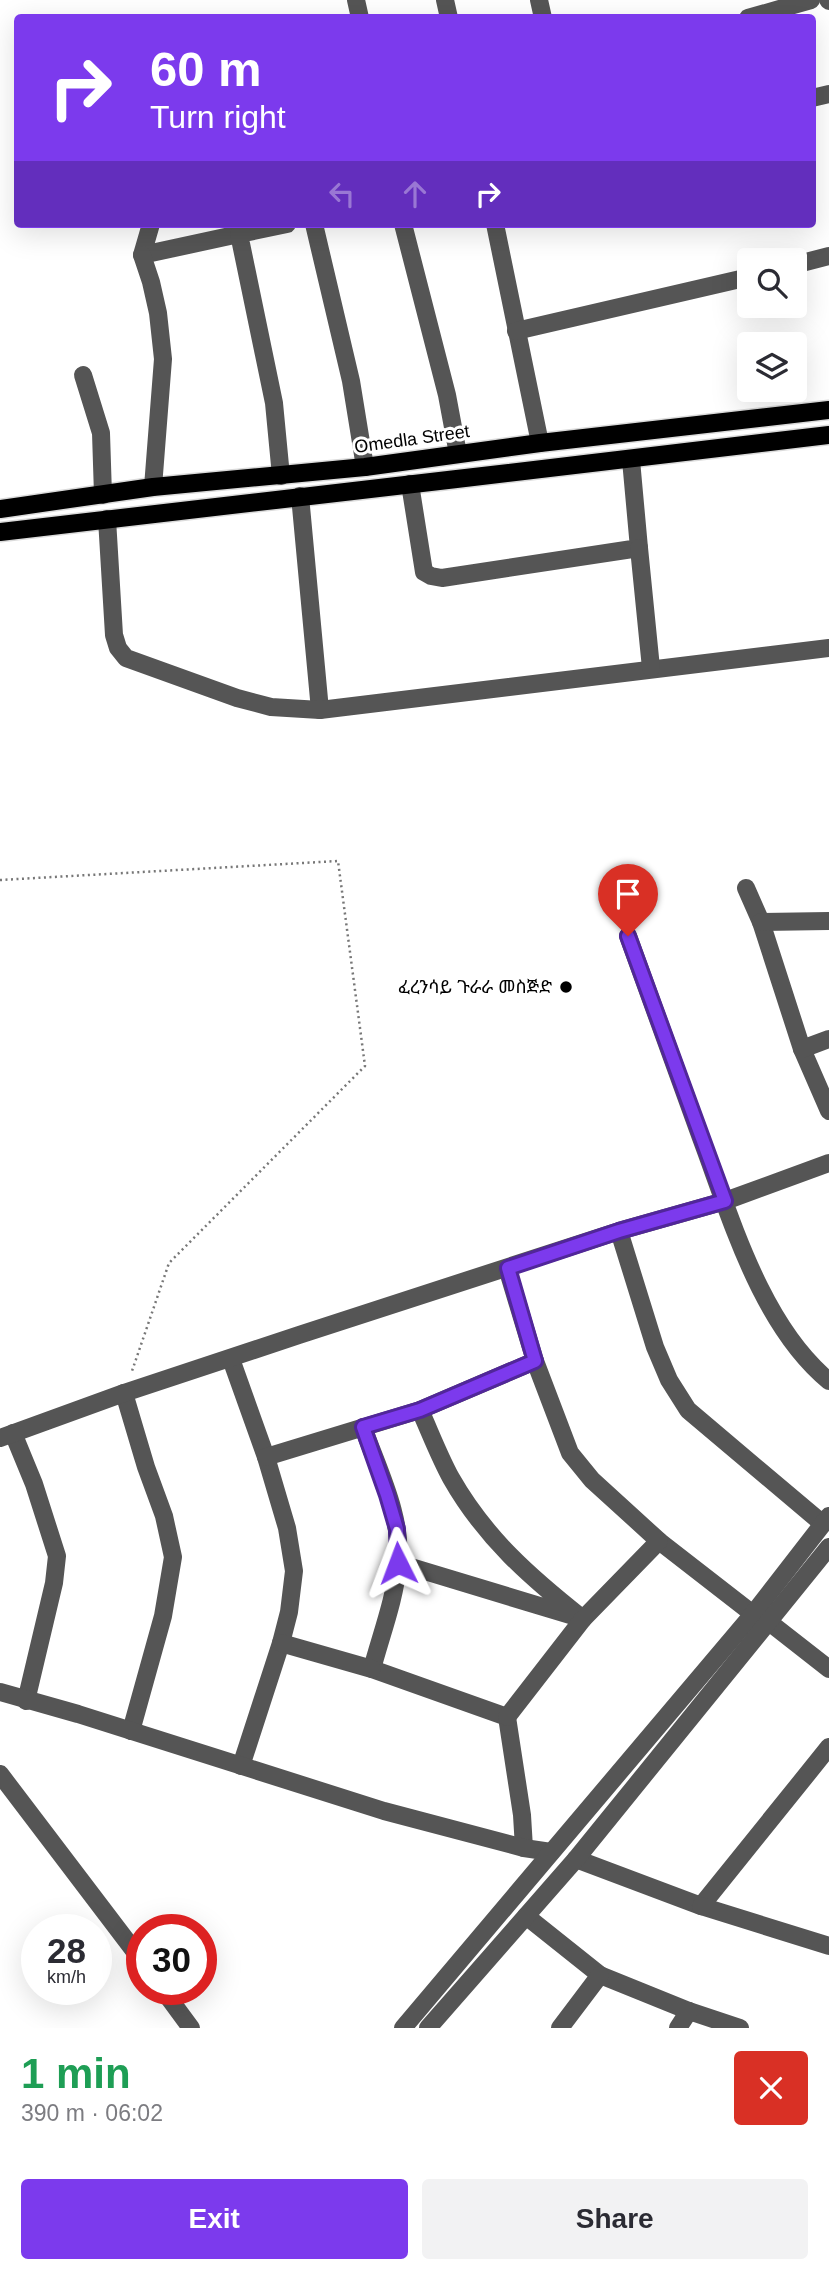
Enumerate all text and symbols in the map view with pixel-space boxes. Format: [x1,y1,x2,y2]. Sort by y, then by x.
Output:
icon: right [35,42,126,133]
text: 60 m [150,42,262,96]
text: Turn right [150,99,286,135]
icon: left [323,175,361,213]
icon: ahead [396,175,434,213]
icon: right [469,175,507,213]
map controls [737,248,807,402]
button: search [737,248,807,318]
button: layers [737,332,807,402]
street label: Omedla Street [353,421,471,457]
pin [598,864,658,936]
icon: arrive [609,875,647,913]
place label: ፈረንሳይ ጉራራ መስጅድ [398,977,552,997]
marker: ፈረንሳይ ጉራራ መስጅድ [558,979,574,995]
position arrow [361,1526,435,1600]
speed limit sign: 30 [126,1914,217,2005]
text: 28 [47,1931,86,1970]
text: km/h [47,1967,86,1987]
text: 1 min [21,2050,131,2097]
button: close [734,2051,808,2125]
text: 390 m · 06:02 [21,2100,163,2126]
button: Exit [21,2179,408,2259]
button: Share [422,2179,808,2259]

